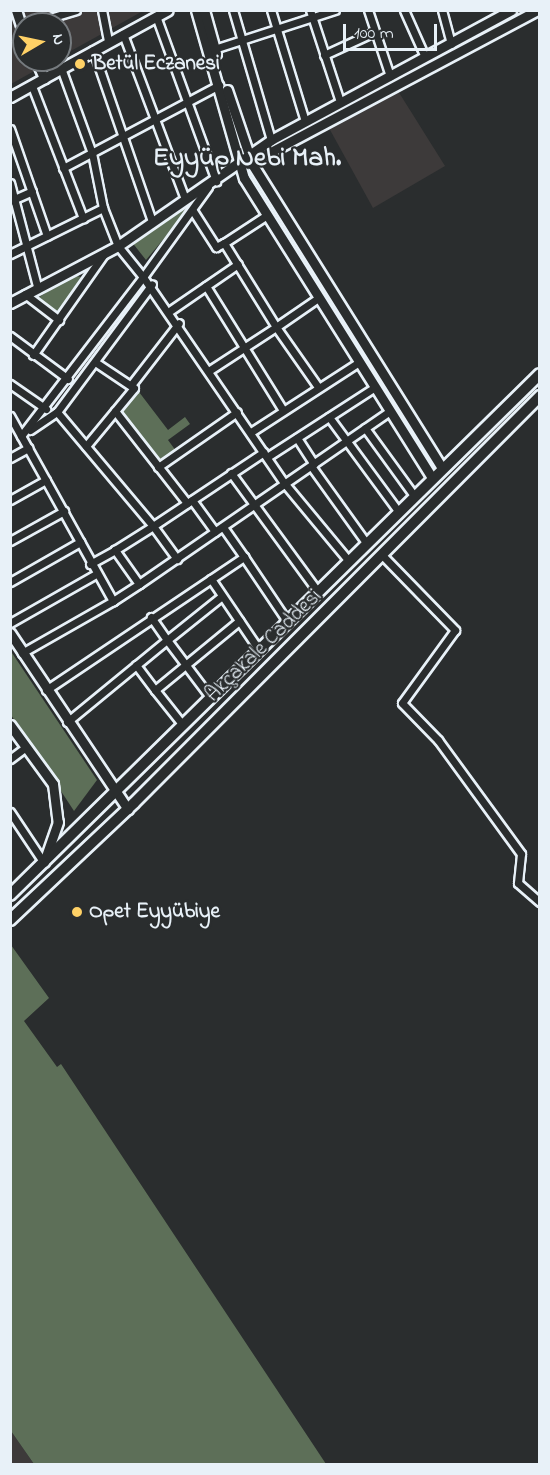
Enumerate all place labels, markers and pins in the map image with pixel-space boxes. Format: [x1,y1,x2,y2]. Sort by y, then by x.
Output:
place label: Betül Eczanesi [92,51,220,77]
marker: Betül Eczanesi [73,57,87,71]
place label: Opet Eyyübiye [89,899,220,925]
marker: Opet Eyyübiye [70,905,84,919]

